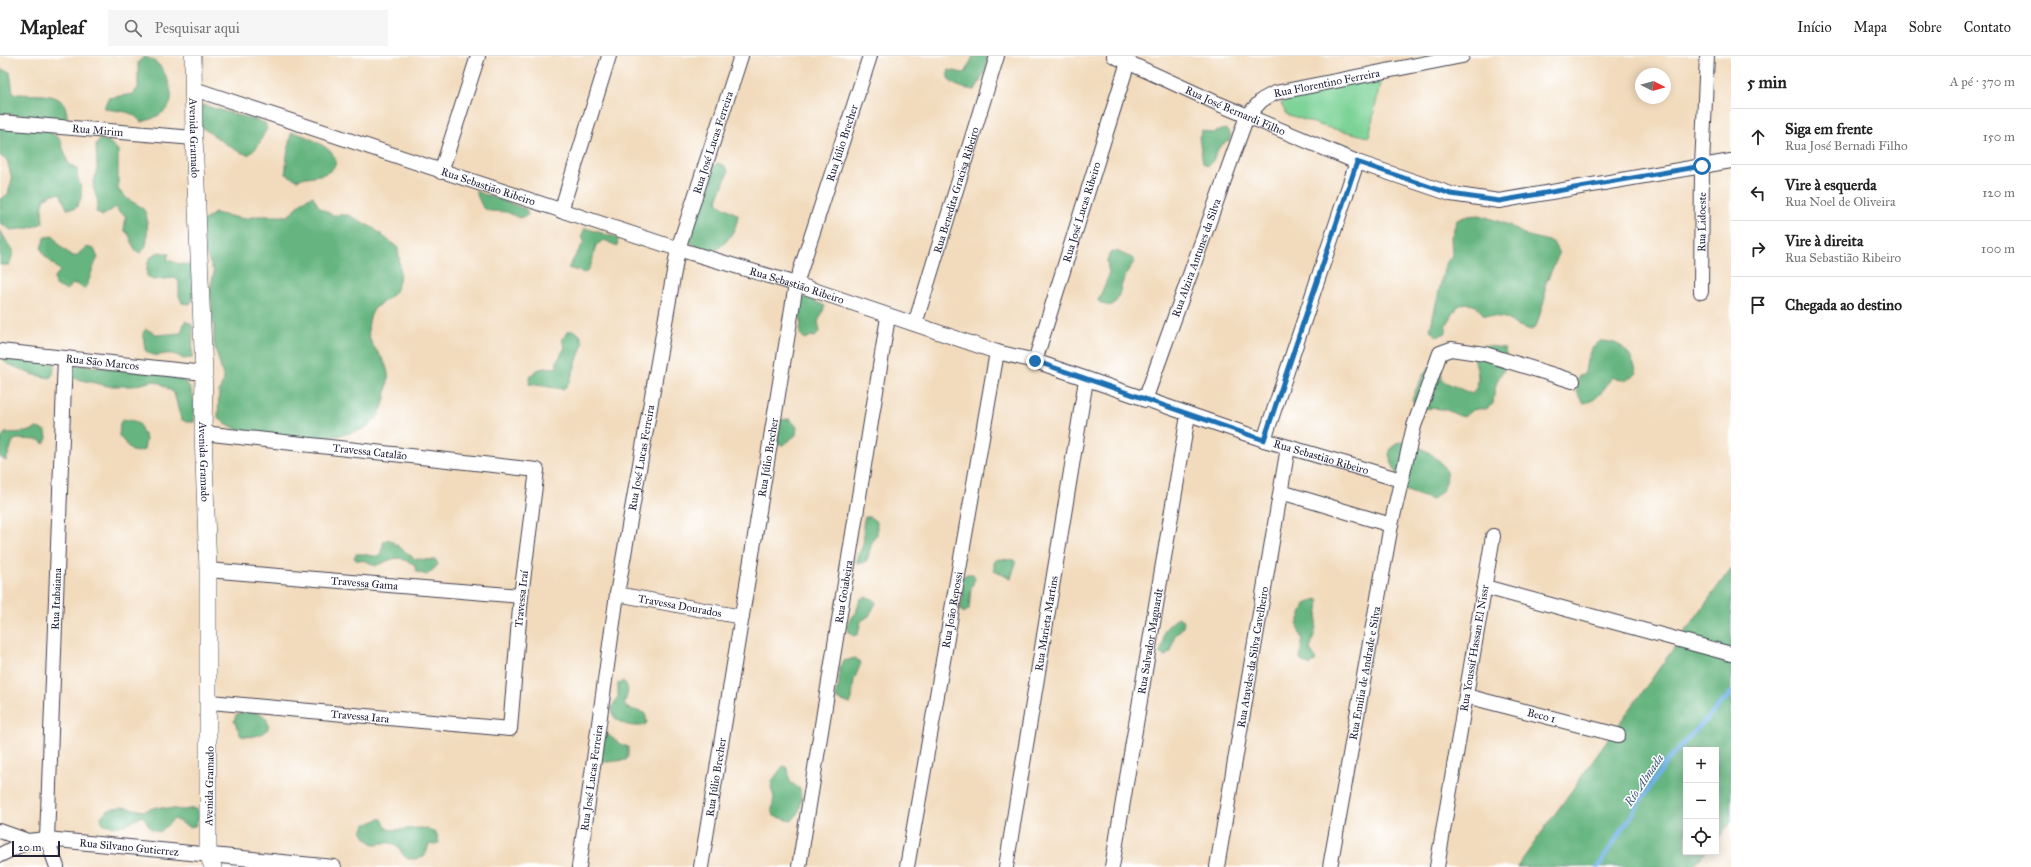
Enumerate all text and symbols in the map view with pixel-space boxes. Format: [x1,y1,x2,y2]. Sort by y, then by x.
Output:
search box [108,10,388,46]
text: Mapleaf [20,16,84,39]
icon: search [122,17,144,39]
text: Pesquisar aqui [154,19,240,37]
text: Início [1797,19,1832,36]
text: Mapa [1854,19,1887,36]
text: Sobre [1909,19,1942,36]
text: Contato [1964,19,2011,36]
street label: Rua Florentino Ferreira [1272,66,1381,100]
north arrow [1635,68,1671,104]
text: 5 min [1747,72,1787,93]
text: A pé · 370 m [1950,74,2015,90]
street label: Rua José Bernardi Filho [1183,83,1288,138]
street label: Rua José Lucas Ferreira [690,89,736,196]
street label: Avenida Gramado [186,97,202,179]
street label: Rua Júlio Brecher [824,102,861,183]
text: Siga em frente [1785,120,1873,138]
street label: Rua Mirim [72,122,124,139]
street label: Rua Benedita Gracisa Ribeiro [931,125,982,255]
icon: ahead [1747,126,1769,148]
text: 150 m [1983,129,2015,145]
text: Rua José Bernadi Filho [1785,138,1908,154]
route start [1693,157,1711,175]
street label: Rua José Lucas Ribeiro [1060,160,1104,264]
street label: Rua Sebastião Ribeiro [439,165,537,209]
text: Vire à esquerda [1785,176,1877,194]
icon: left [1747,182,1769,204]
text: 120 m [1982,185,2015,201]
street label: Rua Lidoeste [1695,192,1709,252]
text: Rua Noel de Oliveira [1785,194,1895,210]
street label: Rua Alzira Antunes da Silva [1169,197,1224,319]
text: Vire à direita [1785,232,1863,250]
icon: right [1747,238,1769,260]
text: 100 m [1981,241,2015,257]
text: Rua Sebastião Ribeiro [1785,250,1901,266]
street label: Rua Sebastião Ribeiro [748,265,846,307]
icon: arrive [1747,294,1769,316]
text: Chegada ao destino [1785,296,1902,314]
street label: Rua São Marcos [65,352,140,373]
route end [1026,352,1044,370]
street label: Rua José Lucas Ferreira [626,404,657,512]
street label: Rua Júlio Brecher [755,416,781,498]
street label: Avenida Gramado [196,421,212,502]
street label: Rua Sebastião Ribeiro [1272,437,1371,477]
street label: Travessa Catalão [332,441,408,463]
street label: Rua Goiabeira [833,559,856,624]
street label: Rua Itabaiana [49,567,64,630]
street label: Travessa Iraí [512,569,531,628]
street label: Rua João Repossi [939,571,966,649]
street label: Travessa Gama [330,574,399,593]
street label: Rua Marieta Martins [1032,575,1061,672]
street label: Rua Youssif Hassan El Nissr [1457,583,1492,713]
street label: Rua Ataydes da Silva Cavelheiro [1235,585,1271,729]
street label: Rua Salvador Maguardt [1135,587,1166,695]
street label: Travessa Dourados [637,592,723,620]
street label: Rua Emilia de Andrade e Silva [1347,605,1383,741]
street label: Beco 1 [1526,706,1557,726]
street label: Travessa Iara [330,707,390,726]
street label: Rua José Lucas Ferreira [578,724,606,832]
street label: Rua Júlio Brecher [703,736,729,818]
street label: Avenida Gramado [202,746,217,827]
map controls [1683,747,1719,855]
button: + [1683,747,1719,783]
water label: Río Almada [1621,751,1667,809]
button: − [1683,783,1719,819]
button: locate [1683,819,1719,855]
street label: Rua Silvano Gutierrez [79,836,179,859]
scale bar [12,839,60,858]
text: 20 m [18,841,41,854]

